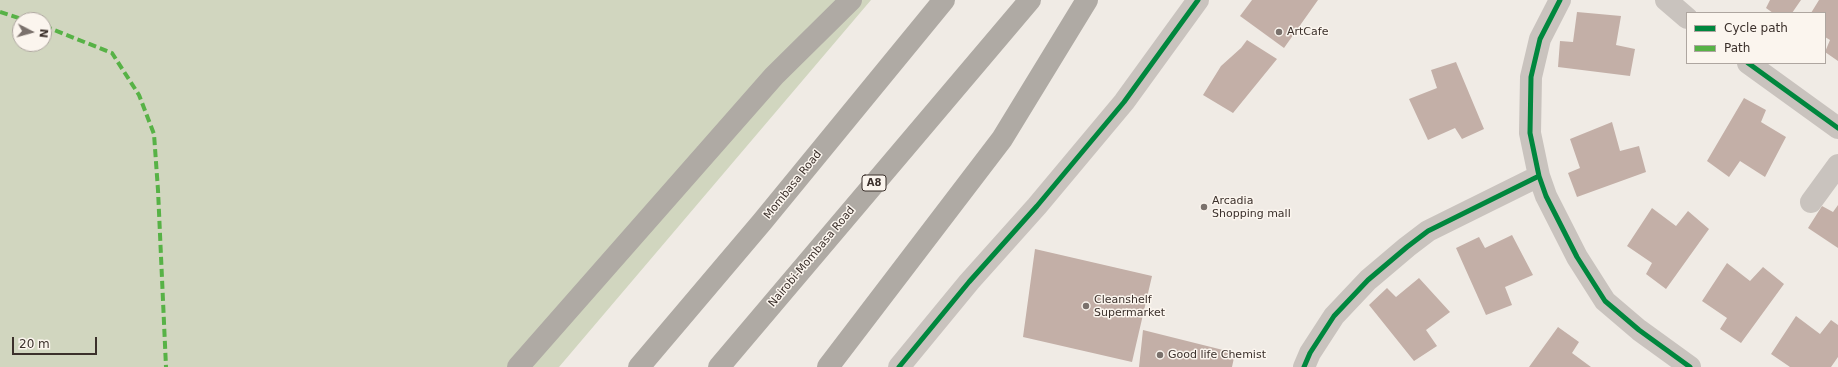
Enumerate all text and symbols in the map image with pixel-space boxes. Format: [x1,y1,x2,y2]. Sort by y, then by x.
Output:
north arrow [12,12,52,52]
legend [1686,12,1826,64]
text: Cycle path [1724,21,1788,35]
place label: ArtCafe [1287,25,1328,39]
marker: ArtCafe [1274,27,1284,37]
text: N [36,28,50,38]
text: Path [1724,41,1750,55]
street label: Mombasa Road [761,148,825,222]
road number: A8 [862,175,886,191]
place label: Arcadia Shopping mall [1212,194,1291,220]
marker: Arcadia Shopping mall [1199,202,1209,212]
street label: Nairobi-Mombasa Road [766,204,858,310]
place label: Cleanshelf Supermarket [1094,293,1165,319]
marker: Cleanshelf Supermarket [1081,301,1091,311]
scale bar [14,329,99,355]
text: 20 m [19,337,50,351]
place label: Good life Chemist [1168,348,1266,362]
marker: Good life Chemist [1155,350,1165,360]

